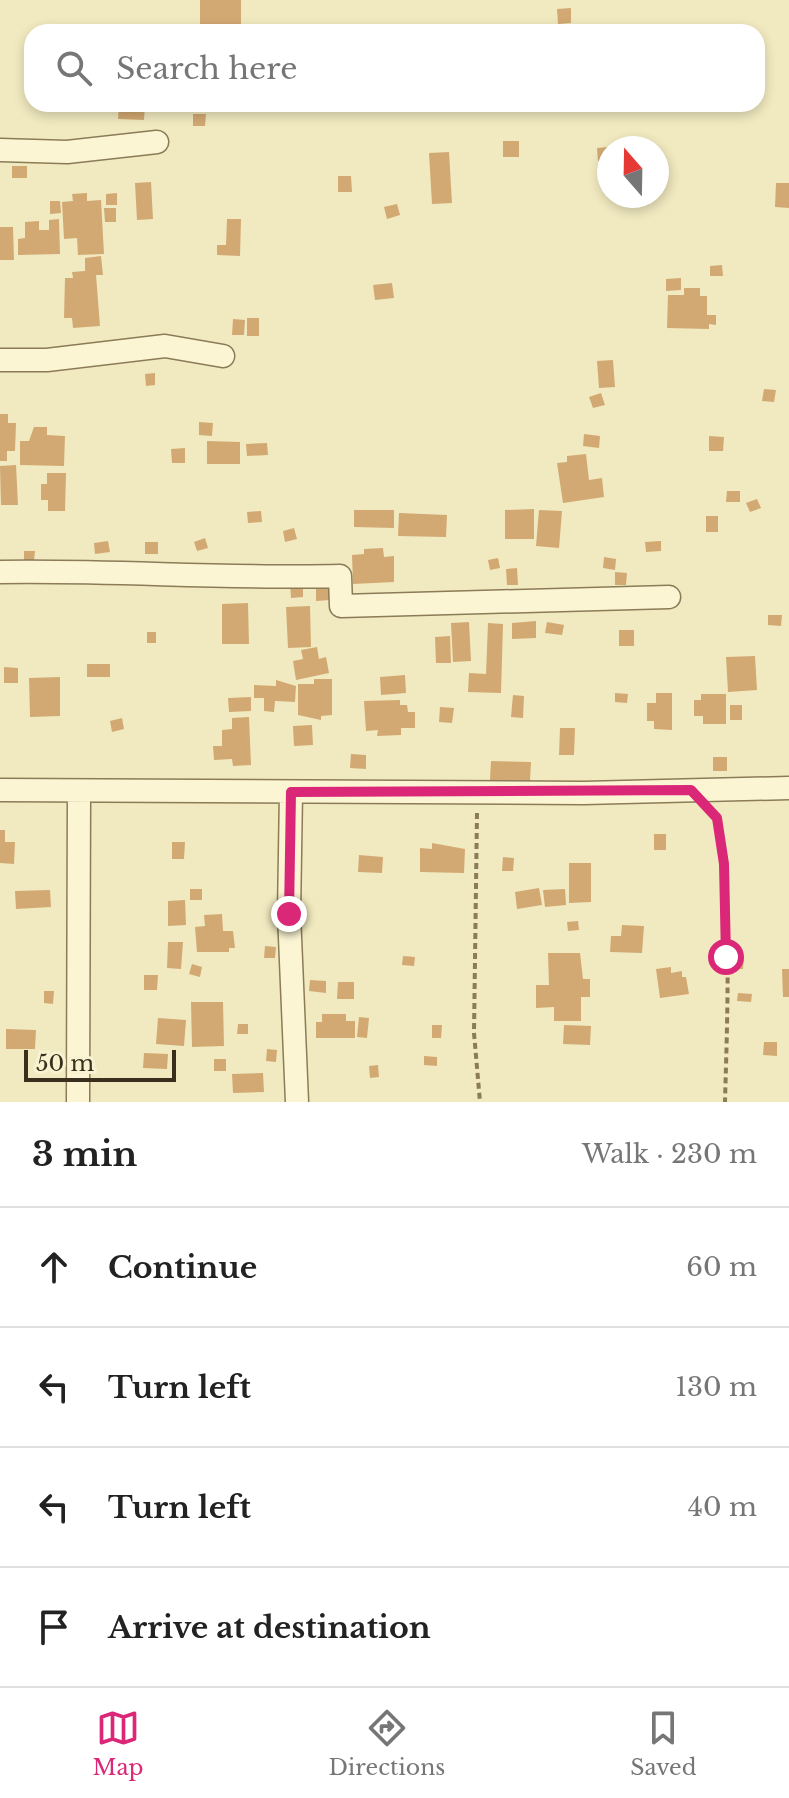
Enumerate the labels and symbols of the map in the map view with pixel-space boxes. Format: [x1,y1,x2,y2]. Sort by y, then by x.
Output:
north arrow [597,136,669,208]
route end [271,896,307,932]
route start [708,939,744,975]
scale bar [24,1046,176,1082]

